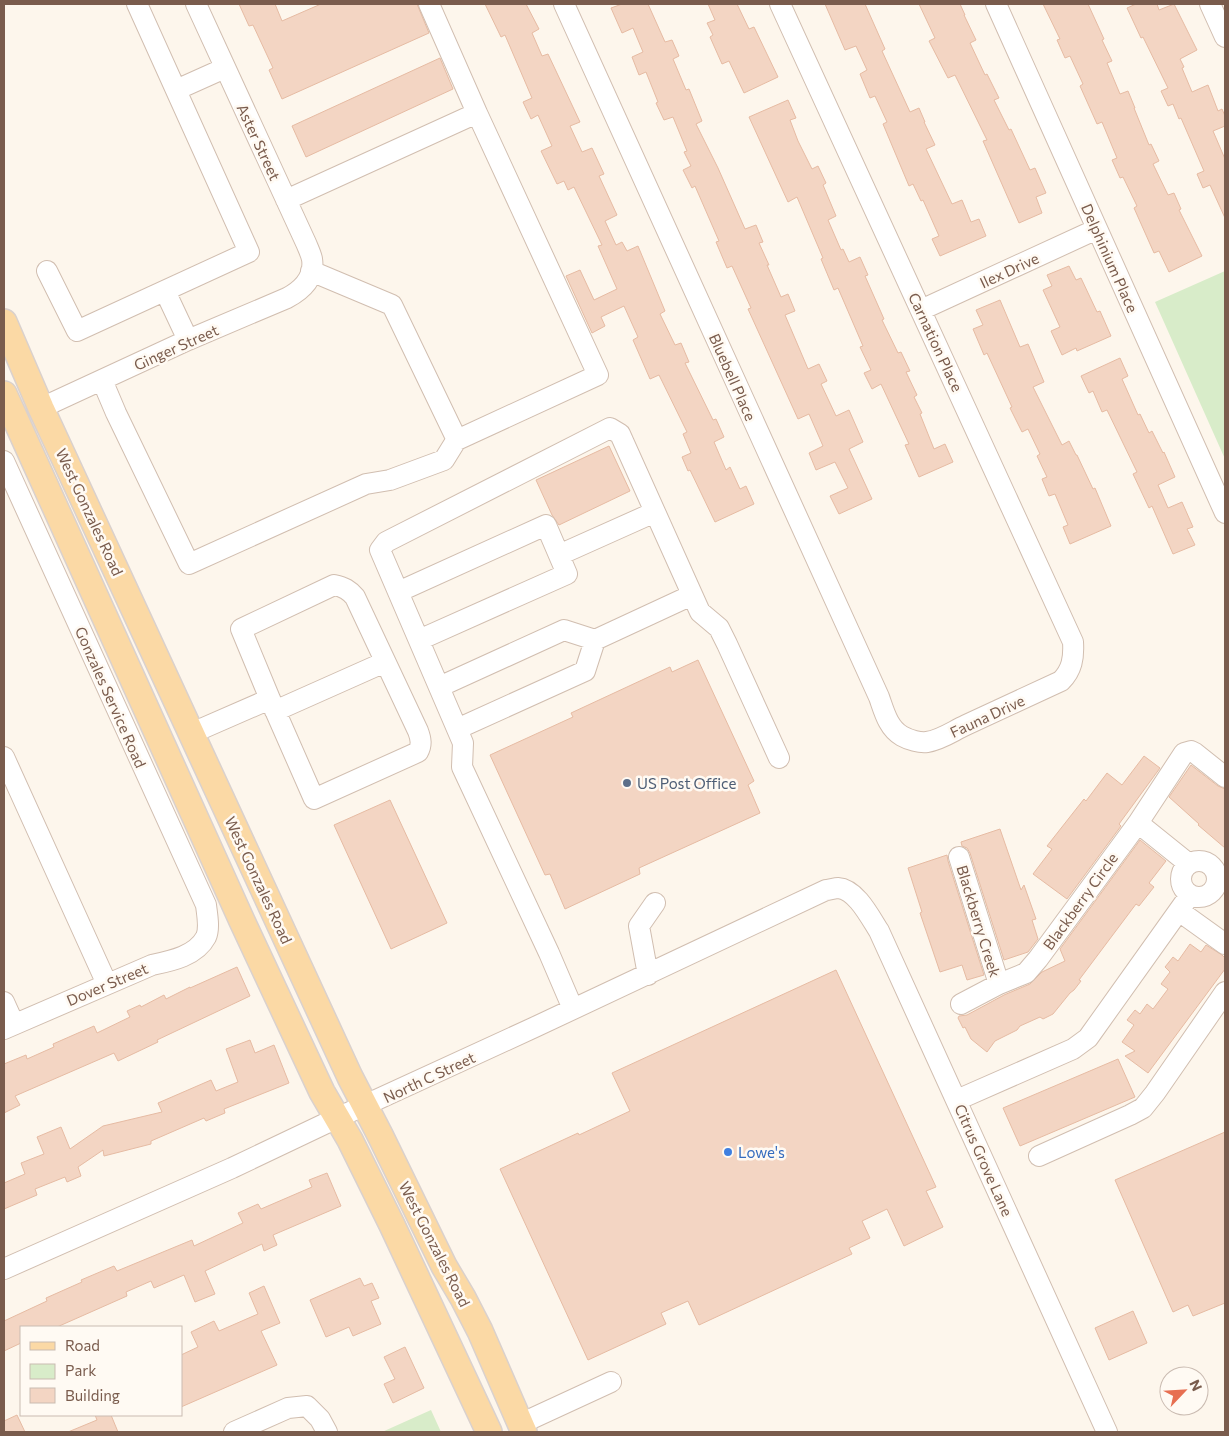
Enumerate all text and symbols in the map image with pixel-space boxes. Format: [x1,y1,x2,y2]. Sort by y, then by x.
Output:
street label: Aster Street [233,101,285,183]
street label: Delphinium Place [1078,201,1142,315]
street label: Ilex Drive [977,248,1041,291]
street label: Carnation Place [905,290,967,395]
street label: Ginger Street [131,320,221,374]
street label: Bluebell Place [706,331,760,423]
street label: West Gonzales Road [53,446,127,578]
street label: Gonzales Service Road [72,624,150,770]
street label: Fauna Drive [947,691,1027,741]
place label: US Post Office [637,774,736,792]
marker: US Post Office [621,777,633,789]
street label: West Gonzales Road [222,814,296,946]
street label: Blackberry Circle [1039,849,1121,953]
street label: Blackberry Creek [953,863,1005,979]
street label: Dover Street [64,959,150,1009]
street label: North C Street [380,1048,478,1106]
street label: Citrus Grove Lane [951,1101,1017,1219]
place label: Lowe's [738,1143,785,1161]
marker: Lowe's [722,1146,734,1158]
street label: West Gonzales Road [396,1178,474,1310]
legend [20,1326,182,1416]
text: Road [65,1336,100,1354]
text: Park [65,1361,96,1379]
north arrow [1159,1366,1209,1416]
text: N [1186,1377,1206,1394]
text: Building [65,1386,120,1404]

